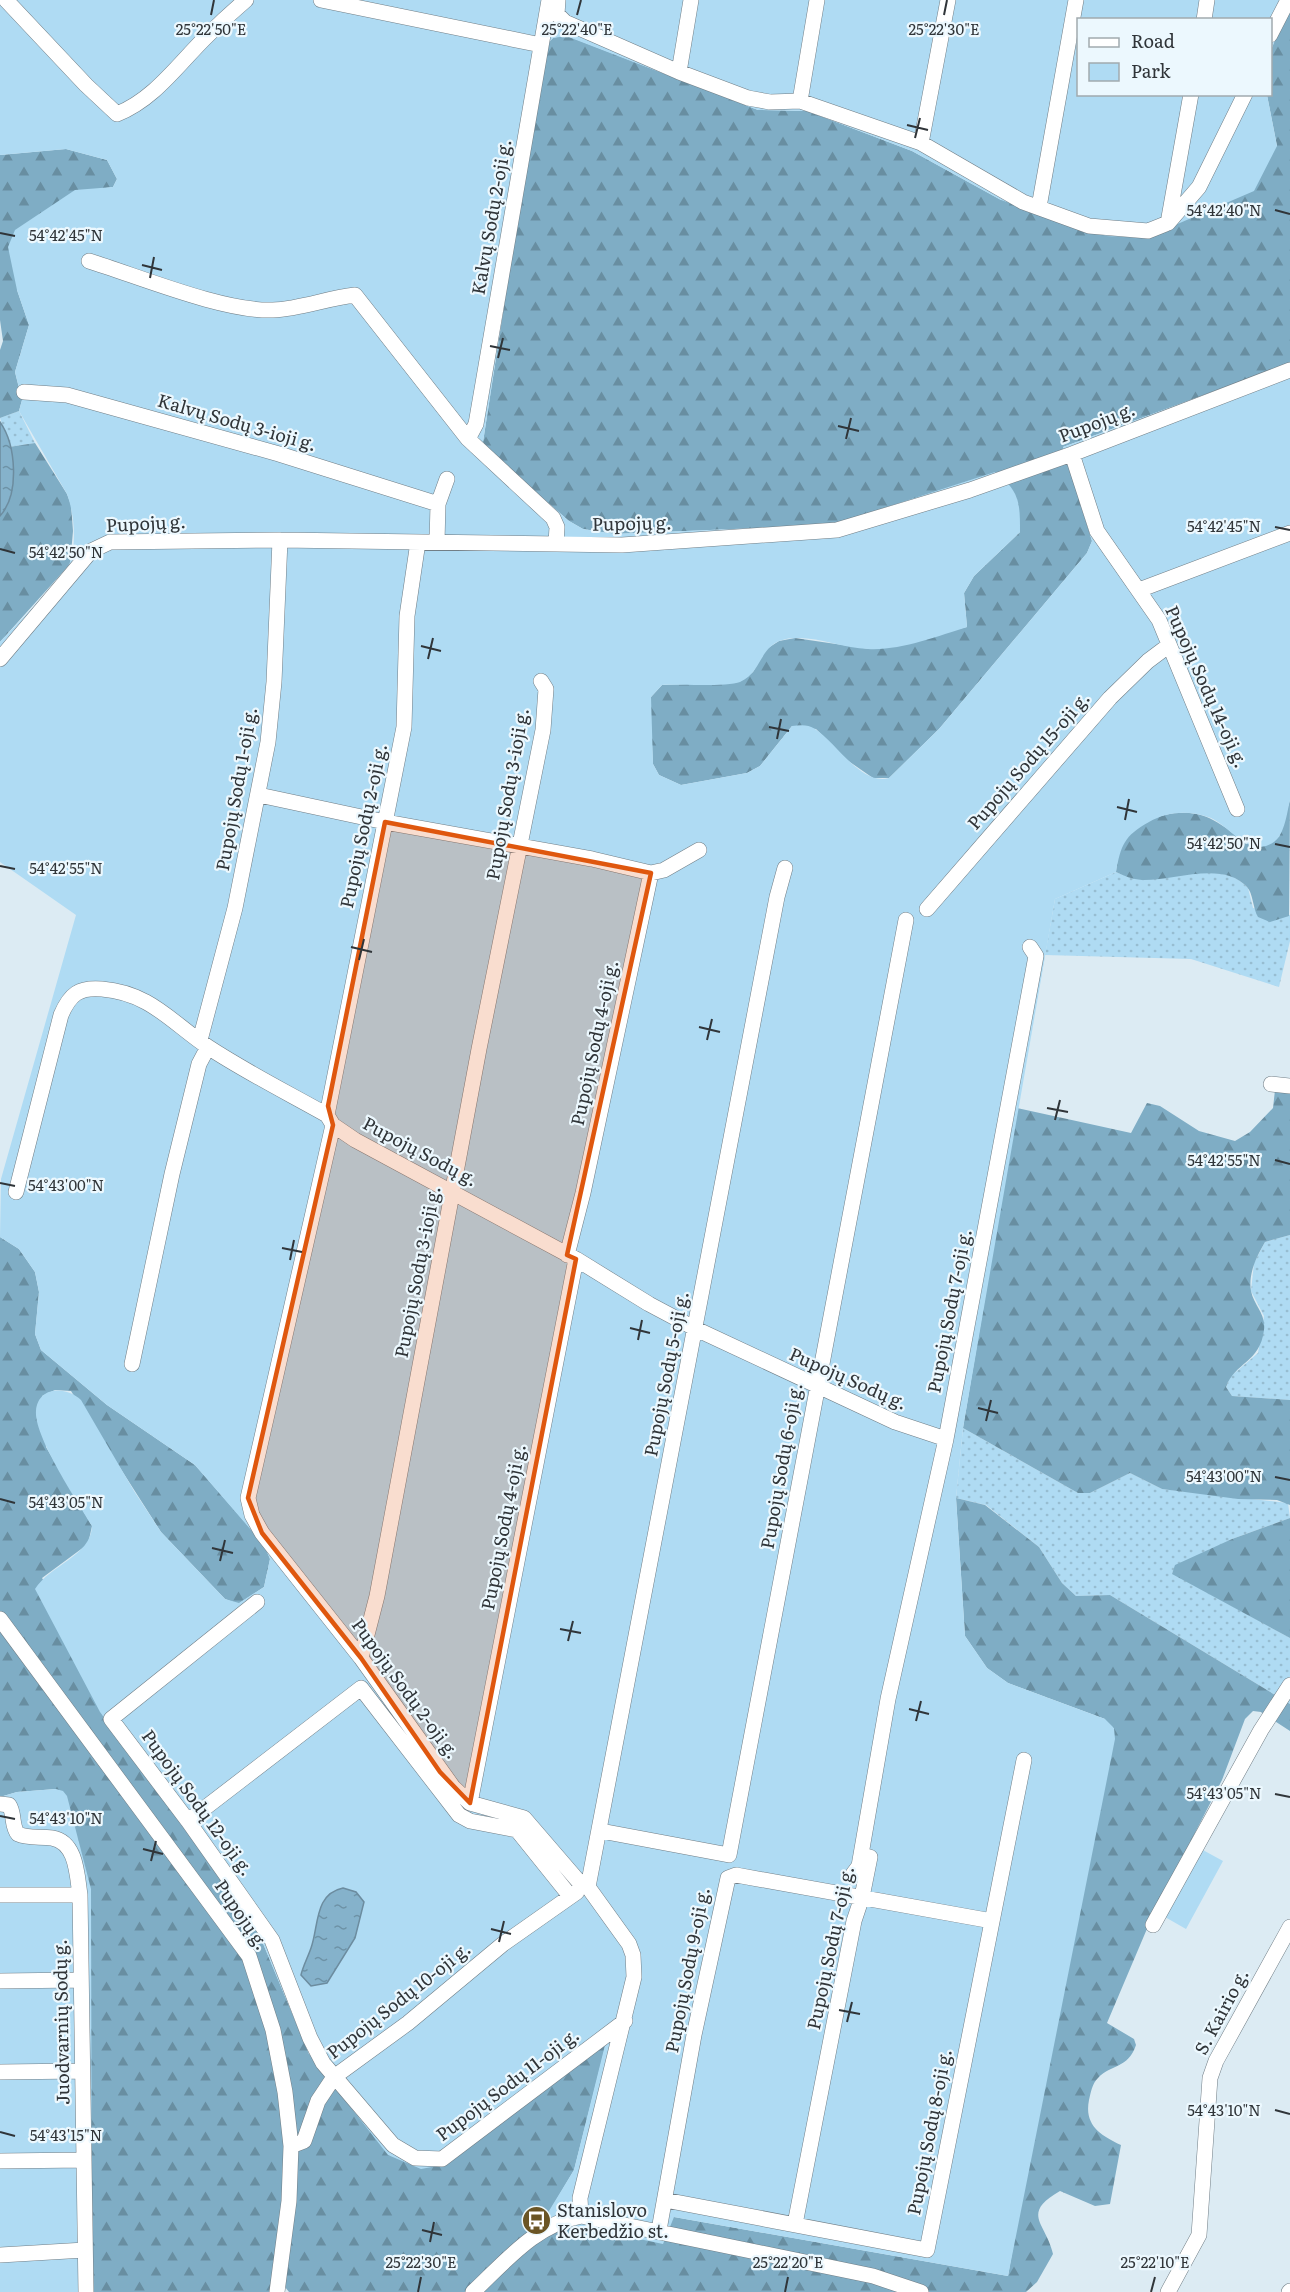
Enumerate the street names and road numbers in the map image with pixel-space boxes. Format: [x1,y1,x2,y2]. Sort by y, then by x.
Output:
street label: Kalvų Sodų 2-oji g. [464,137,518,297]
street label: Kalvų Sodų 3-ioji g. [155,386,320,457]
street label: Pupojų g. [1054,395,1139,449]
street label: Pupojų g. [105,507,187,538]
street label: Pupojų g. [592,508,672,537]
street label: Pupojų Sodų 14-oji g. [1159,601,1255,772]
street label: Pupojų Sodų 15-oji g. [960,685,1096,835]
street label: Pupojų Sodų 1-oji g. [208,705,263,873]
street label: Pupojų Sodų 3-ioji g. [478,705,535,882]
street label: Pupojų Sodų 2-oji g. [332,741,393,911]
street label: Pupojų Sodų 4-oji g. [563,957,624,1128]
street label: Pupojų Sodų g. [358,1109,483,1192]
street label: Pupojų Sodų 3-ioji g. [387,1183,446,1360]
street label: Pupojų Sodų 7-oji g. [919,1226,978,1395]
street label: Pupojų Sodų 5-oji g. [636,1289,695,1459]
street label: Pupojų Sodų g. [785,1340,912,1416]
street label: Pupojų Sodų 6-oji g. [753,1380,808,1551]
street label: Pupojų Sodų 4-oji g. [473,1441,532,1612]
street label: Pupojų Sodų 2-oji g. [346,1612,466,1764]
street label: Pupojų Sodų 12-oji g. [136,1723,261,1881]
street label: Pupojų Sodų 7-oji g. [799,1863,860,2032]
street label: Pupojų g. [209,1873,276,1955]
street label: Pupojų Sodų 9-oji g. [657,1885,716,2055]
street label: Pupojų Sodų 10-oji g. [320,1935,476,2065]
street label: Juodvarnių Sodų g. [46,1939,75,2105]
street label: S. Kairio g. [1187,1963,1255,2059]
street label: Pupojų Sodų 11-oji g. [430,2021,584,2147]
street label: Pupojų Sodų 8-oji g. [899,2046,958,2217]

